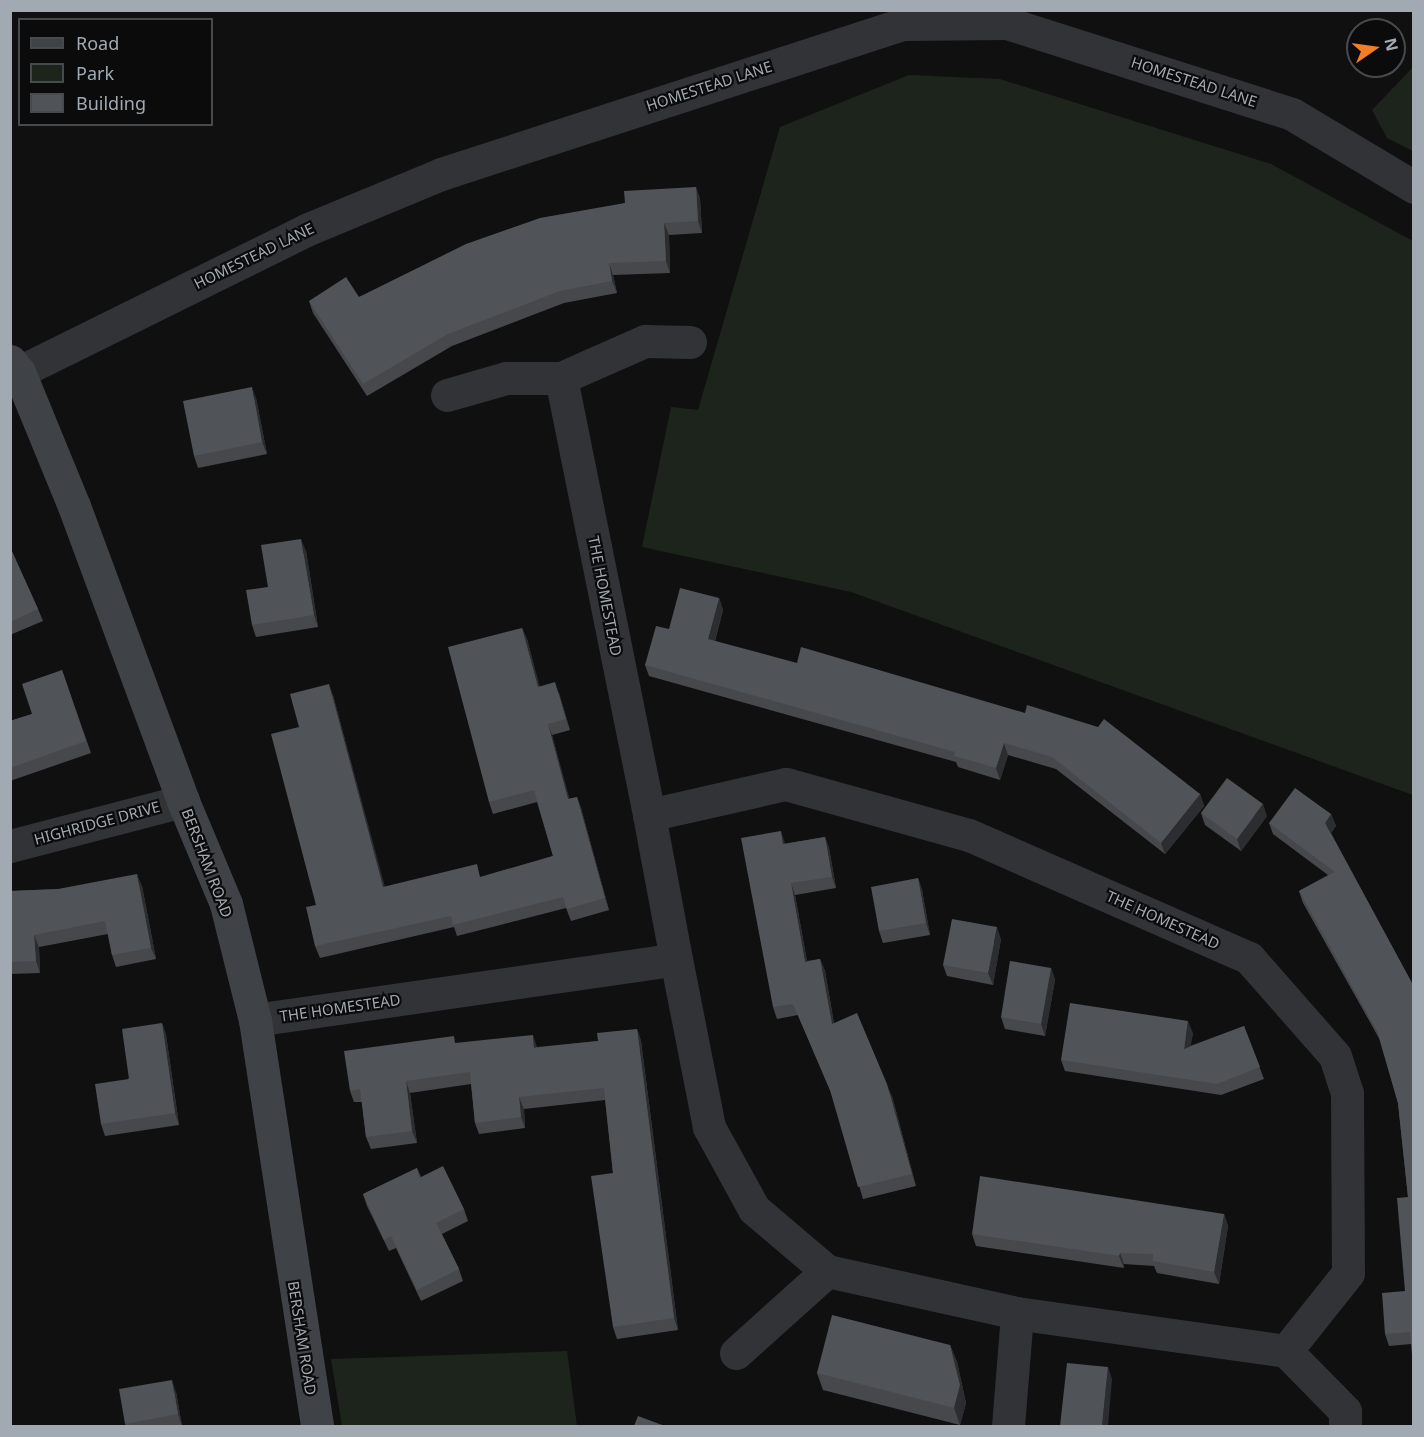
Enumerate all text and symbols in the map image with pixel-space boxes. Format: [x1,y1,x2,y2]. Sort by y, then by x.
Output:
legend [18,18,213,126]
north arrow [1346,18,1406,78]
text: Road [76,31,119,55]
text: N [1379,36,1404,53]
street label: HOMESTEAD LANE [1129,53,1259,111]
street label: HOMESTEAD LANE [644,57,774,115]
text: Park [76,61,114,85]
text: Building [76,91,146,115]
street label: HOMESTEAD LANE [191,219,317,293]
street label: THE HOMESTEAD [585,534,625,658]
street label: HIGHRIDGE DRIVE [32,798,162,848]
street label: BERSHAM ROAD [178,806,236,920]
street label: THE HOMESTEAD [1104,887,1222,953]
street label: THE HOMESTEAD [278,991,402,1025]
street label: BERSHAM ROAD [284,1280,320,1396]

